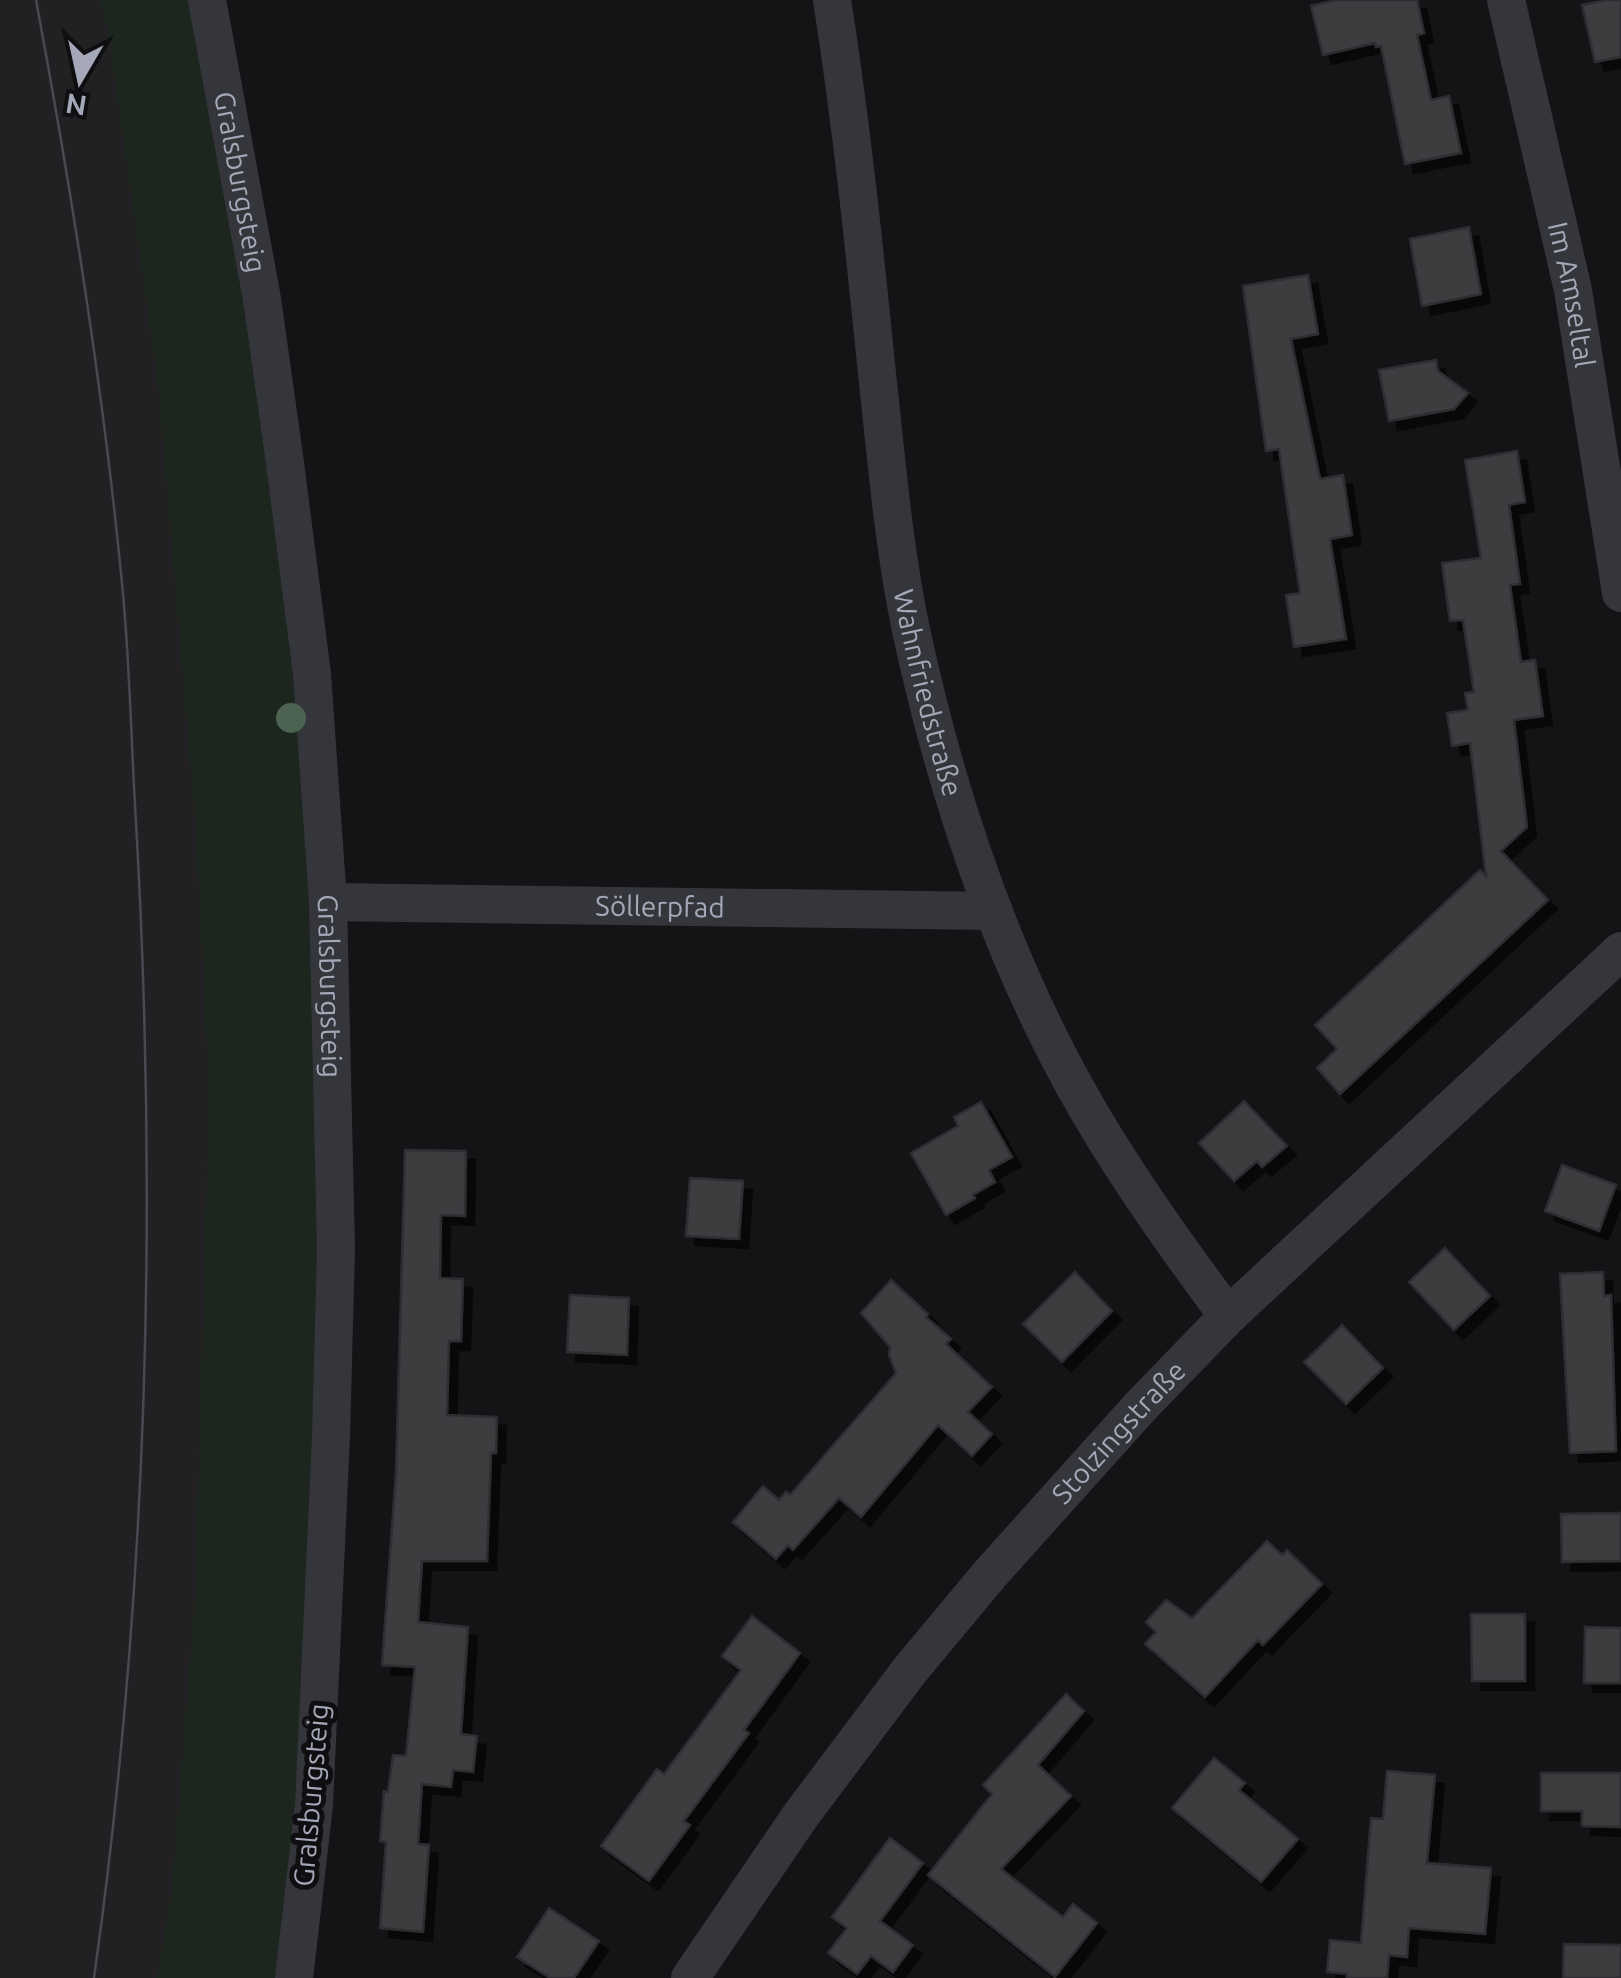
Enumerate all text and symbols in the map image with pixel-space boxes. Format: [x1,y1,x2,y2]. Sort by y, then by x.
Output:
north arrow [30,30,130,130]
text: N [63,88,89,122]
street label: Gralsburgsteig [209,89,273,275]
street label: Im Amseltal [1543,219,1601,370]
street label: Wahnfriedstraße [888,587,969,800]
street label: Söllerpfad [595,890,725,922]
street label: Gralsburgsteig [313,894,348,1078]
street label: Stolzingstraße [1045,1354,1191,1509]
street label: Gralsburgsteig [287,1702,334,1888]

